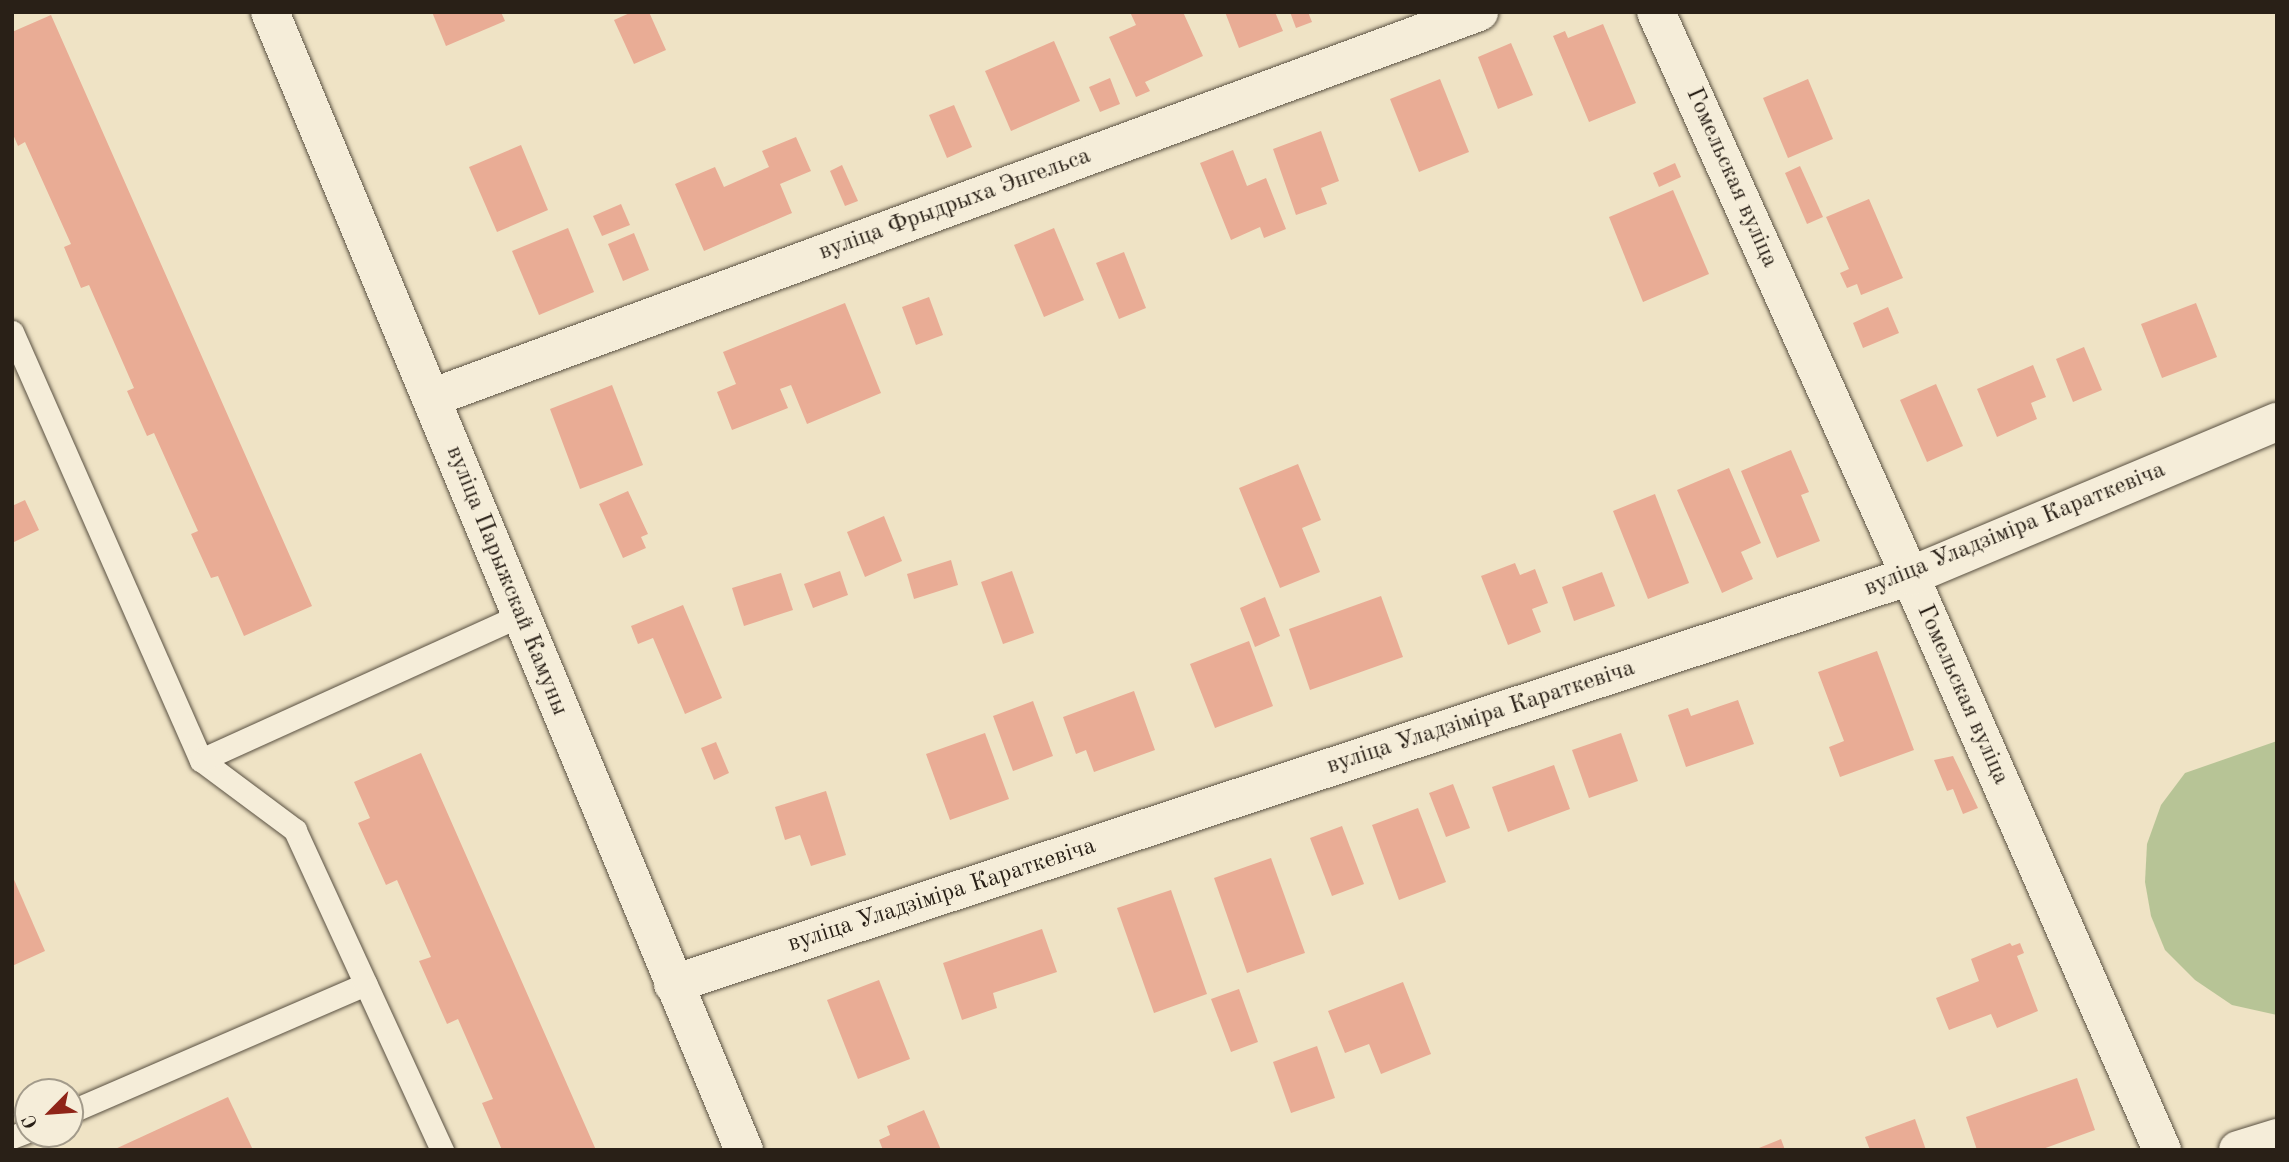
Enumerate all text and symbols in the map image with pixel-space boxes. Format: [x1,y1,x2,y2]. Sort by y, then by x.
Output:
street label: Гомельская вуліца [1678,84,1784,272]
street label: вуліца Фрыдрыха Энгельса [815,142,1095,268]
street label: вуліца Парыжскай Камуны [439,442,573,720]
street label: вуліца Уладзіміра Караткевіча [1860,456,2170,604]
street label: Гомельская вуліца [1909,601,2015,789]
street label: вуліца Уладзіміра Караткевіча [1323,655,1639,781]
street label: вуліца Уладзіміра Караткевіча [784,833,1100,959]
north arrow [14,1078,84,1148]
text: С [20,1112,43,1131]

